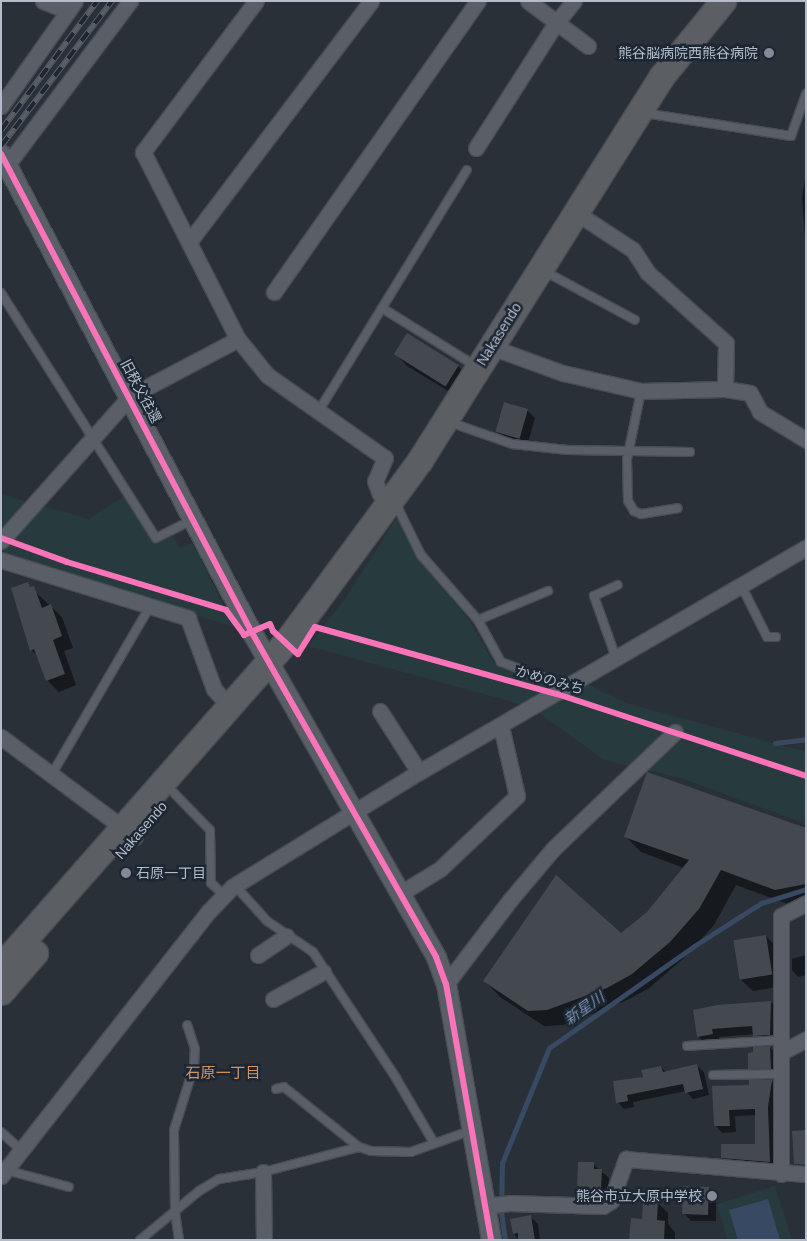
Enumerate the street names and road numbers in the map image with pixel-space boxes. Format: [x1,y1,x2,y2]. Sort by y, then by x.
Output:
street label: Nakasendo [473,300,525,368]
street label: 旧秩父往還 [117,356,165,426]
street label: かめのみち [514,662,586,698]
street label: Nakasendo [111,798,171,862]

